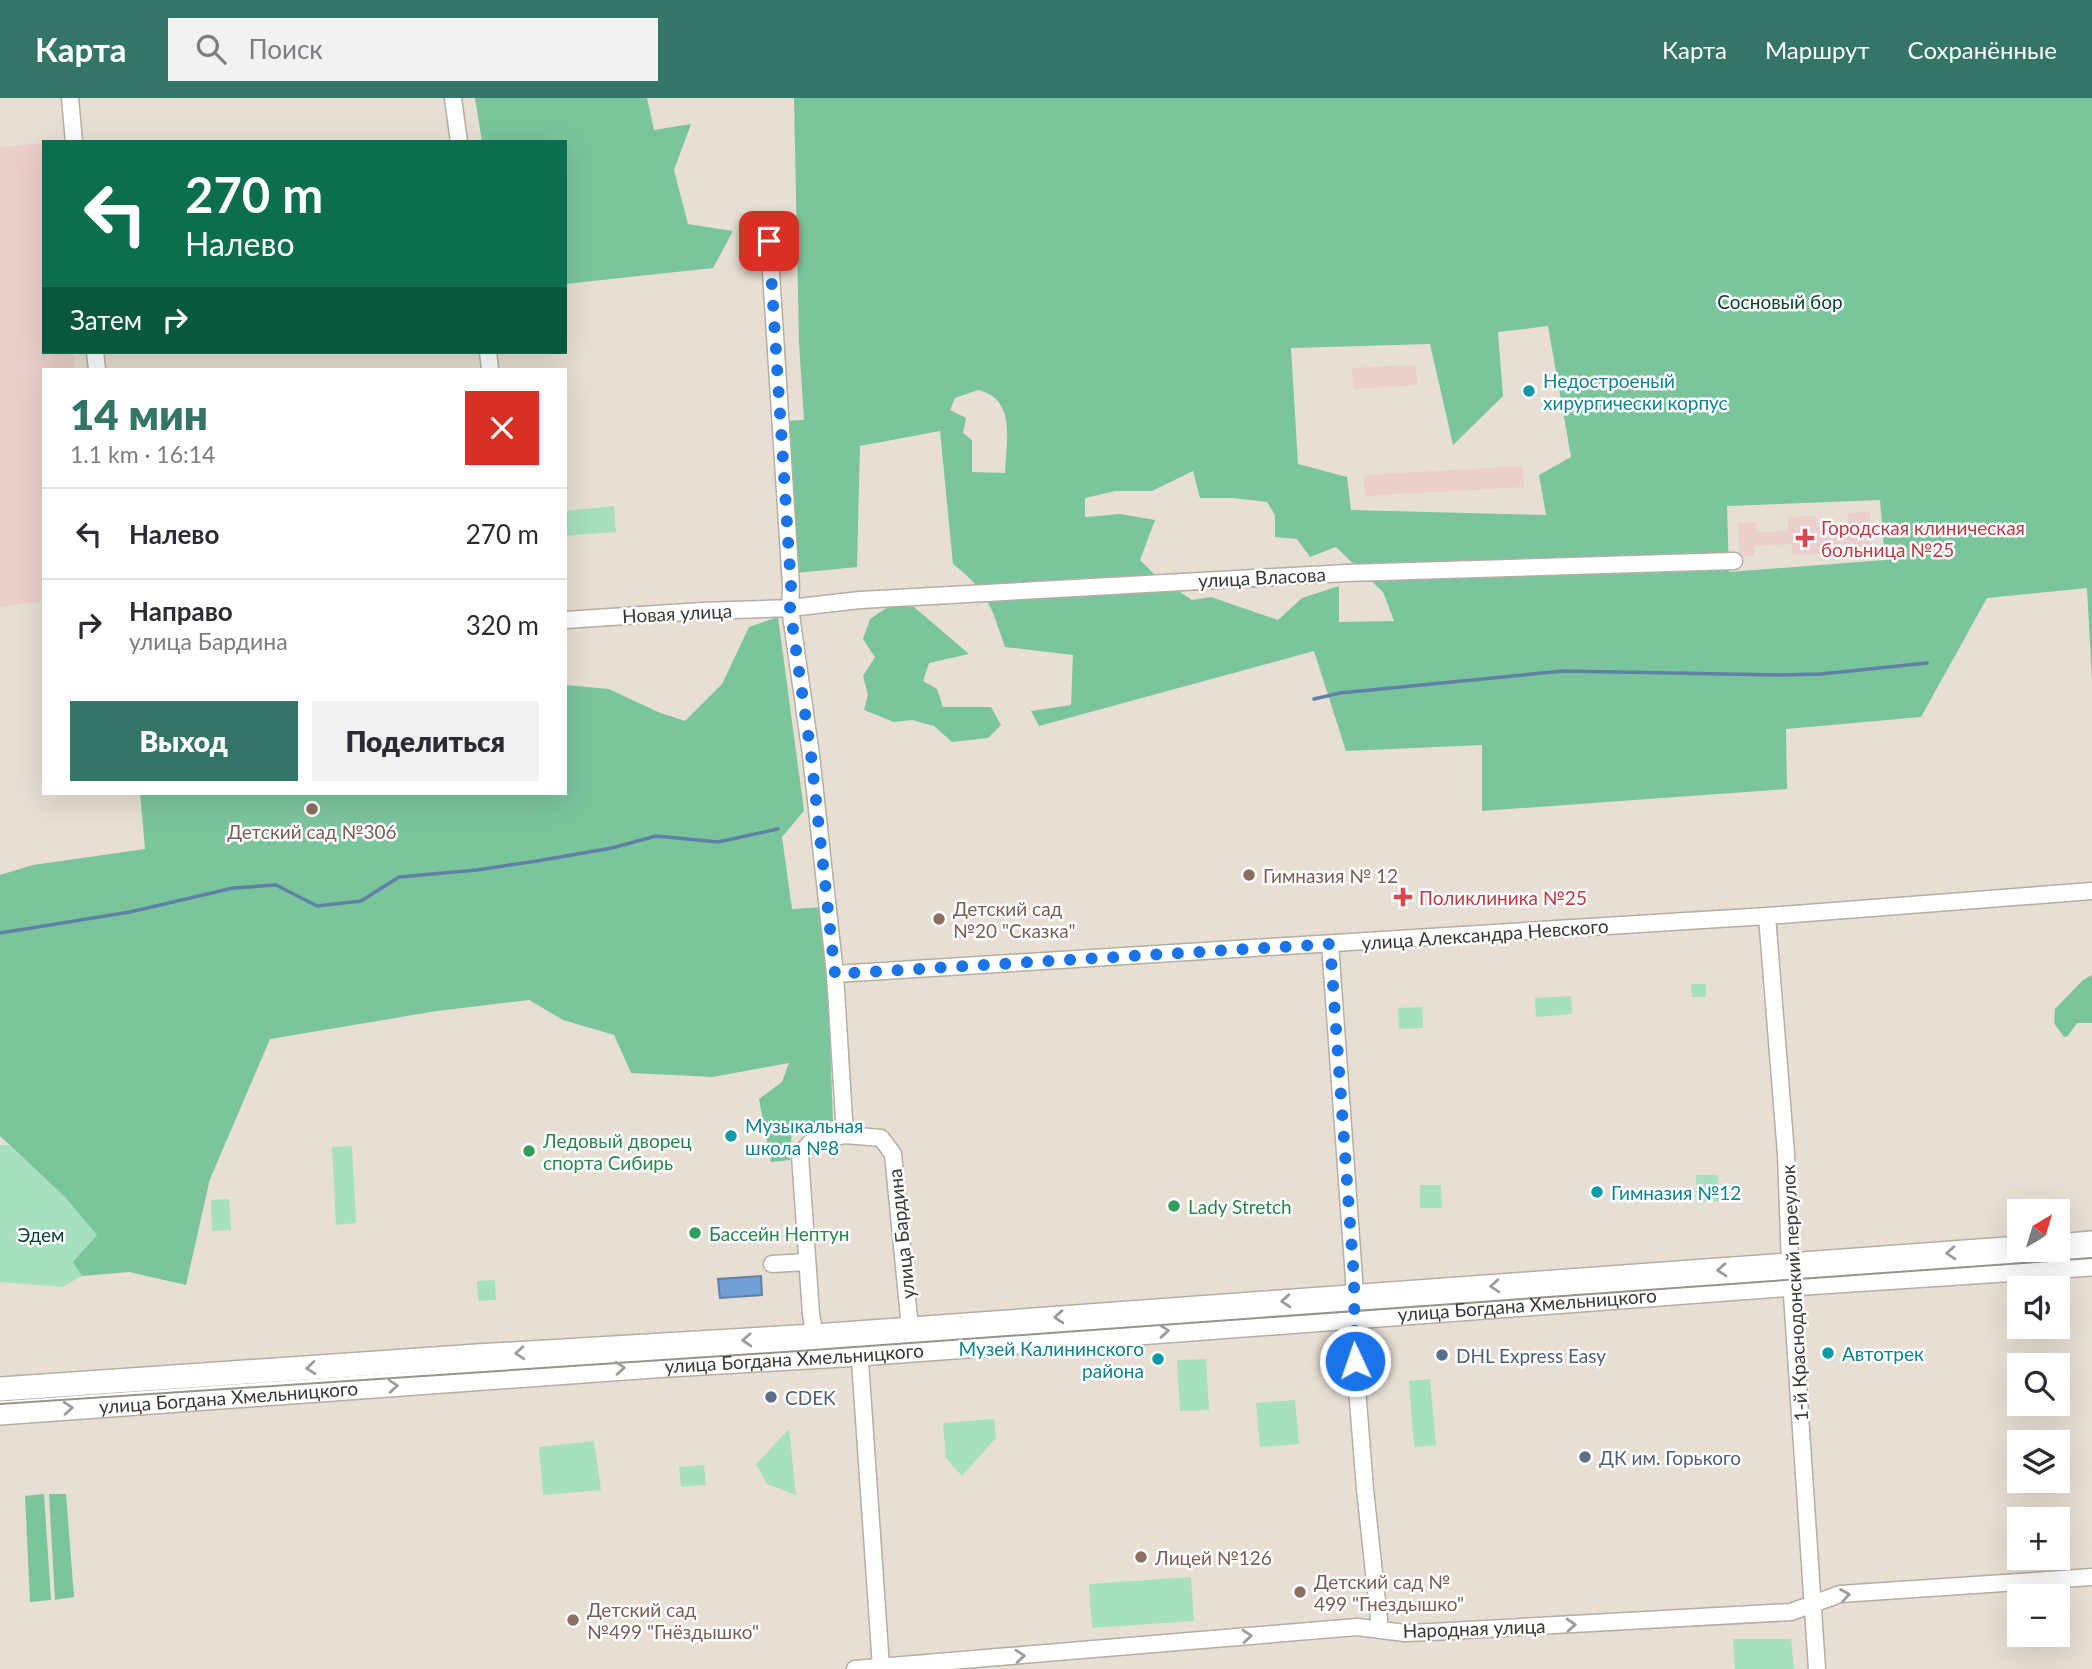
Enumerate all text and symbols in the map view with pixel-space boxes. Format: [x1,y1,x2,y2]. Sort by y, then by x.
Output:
search box [168,18,658,81]
text: Карта [35,29,126,69]
icon: search [192,30,230,68]
text: Поиск [248,33,323,65]
text: Карта [1662,35,1727,64]
text: Маршрут [1765,35,1870,64]
text: Сохранённые [1908,35,2057,64]
text: 270 m [185,165,323,223]
icon: left [70,168,161,259]
pin [739,211,799,271]
icon: arrive [750,222,788,260]
text: Налево [185,224,295,263]
park label: Сосновый бор [1717,290,1843,313]
icon: right [156,301,194,339]
text: Затем [70,304,142,336]
place label: Недостроеный хирургически корпус [1543,369,1728,414]
marker: Недостроеный хирургически корпус [1521,383,1537,399]
text: 14 мин [70,389,208,439]
button: close [465,391,539,465]
text: 1.1 km · 16:14 [70,440,215,468]
icon: left [70,515,108,553]
place label: Городская клиническая больница №25 [1821,516,2025,561]
text: Налево [129,518,219,550]
text: 270 m [466,518,539,550]
marker: Городская клиническая больница №25 [1795,528,1815,548]
street label: улица Власова [1198,562,1326,592]
text: Направо [129,595,233,627]
street label: Новая улица [621,599,733,627]
icon: right [70,606,108,644]
text: 320 m [466,609,539,641]
text: улица Бардина [129,627,288,655]
button: Выход [70,701,298,781]
button: Поделиться [312,701,539,781]
marker: Детский сад №306 [304,801,320,817]
place label: Детский сад №306 [227,820,397,843]
place label: Гимназия № 12 [1263,864,1398,887]
marker: Гимназия № 12 [1241,867,1257,883]
place label: Поликлиника №25 [1419,886,1587,909]
marker: Поликлиника №25 [1393,887,1413,907]
place label: Детский сад №20 "Сказка" [953,897,1075,942]
marker: Детский сад №20 "Сказка" [931,911,947,927]
street label: улица Александра Невского [1361,914,1609,954]
place label: Музыкальная школа №8 [745,1114,863,1159]
marker: Музыкальная школа №8 [723,1128,739,1144]
place label: Ледовый дворец спорта Сибирь [542,1129,692,1174]
marker: Ледовый дворец спорта Сибирь [521,1143,537,1159]
street label: 1-й Краснодонский переулок [1776,1164,1812,1422]
street label: улица Бардина [883,1168,919,1300]
place label: Гимназия №12 [1611,1181,1741,1204]
marker: Гимназия №12 [1589,1184,1605,1200]
place label: Lady Stretch [1188,1195,1292,1218]
marker: Lady Stretch [1166,1198,1182,1214]
north arrow [2007,1199,2070,1262]
map controls [2007,1199,2070,1647]
place label: Бассейн Нептун [709,1222,850,1245]
park label: Эдем [17,1223,65,1246]
marker: Бассейн Нептун [687,1225,703,1241]
one-way arrow [1946,1245,1957,1260]
one-way arrow [1716,1262,1727,1277]
button: sound [2007,1276,2070,1339]
one-way arrow [1489,1278,1500,1293]
street label: улица Богдана Хмельницкого [1397,1283,1657,1325]
one-way arrow [1280,1293,1291,1308]
one-way arrow [1054,1309,1065,1324]
one-way arrow [1159,1324,1170,1339]
position arrow [1318,1324,1392,1398]
one-way arrow [741,1332,752,1347]
place label: Музей Калининского района [959,1337,1144,1382]
street label: улица Богдана Хмельницкого [664,1338,924,1377]
place label: Автотрек [1842,1342,1924,1365]
place label: DHL Express Easy [1456,1344,1606,1367]
one-way arrow [514,1345,525,1360]
marker: Автотрек [1820,1345,1836,1361]
marker: DHL Express Easy [1434,1347,1450,1363]
marker: Музей Калининского района [1150,1351,1166,1367]
button: search [2007,1353,2070,1416]
one-way arrow [305,1360,316,1375]
one-way arrow [614,1361,625,1376]
street label: улица Богдана Хмельницкого [98,1376,359,1417]
one-way arrow [388,1378,399,1393]
place label: CDEK [785,1386,836,1409]
marker: CDEK [763,1389,779,1405]
one-way arrow [63,1401,74,1416]
button: layers [2007,1430,2070,1493]
place label: ДК им. Горького [1599,1446,1741,1469]
marker: ДК им. Горького [1577,1449,1593,1465]
button: + [2007,1507,2070,1570]
place label: Лицей №126 [1154,1546,1272,1569]
marker: Лицей №126 [1133,1549,1149,1565]
place label: Детский сад № 499 "Гнездышко" [1314,1570,1464,1615]
marker: Детский сад № 499 "Гнездышко" [1292,1584,1308,1600]
button: − [2007,1584,2070,1647]
one-way arrow [1839,1588,1851,1603]
place label: Детский сад №499 "Гнёздышко" [587,1598,759,1643]
marker: Детский сад №499 "Гнёздышко" [565,1612,581,1628]
street label: Народная улица [1402,1614,1546,1642]
one-way arrow [1566,1617,1577,1632]
one-way arrow [1242,1629,1253,1644]
one-way arrow [1015,1648,1026,1663]

